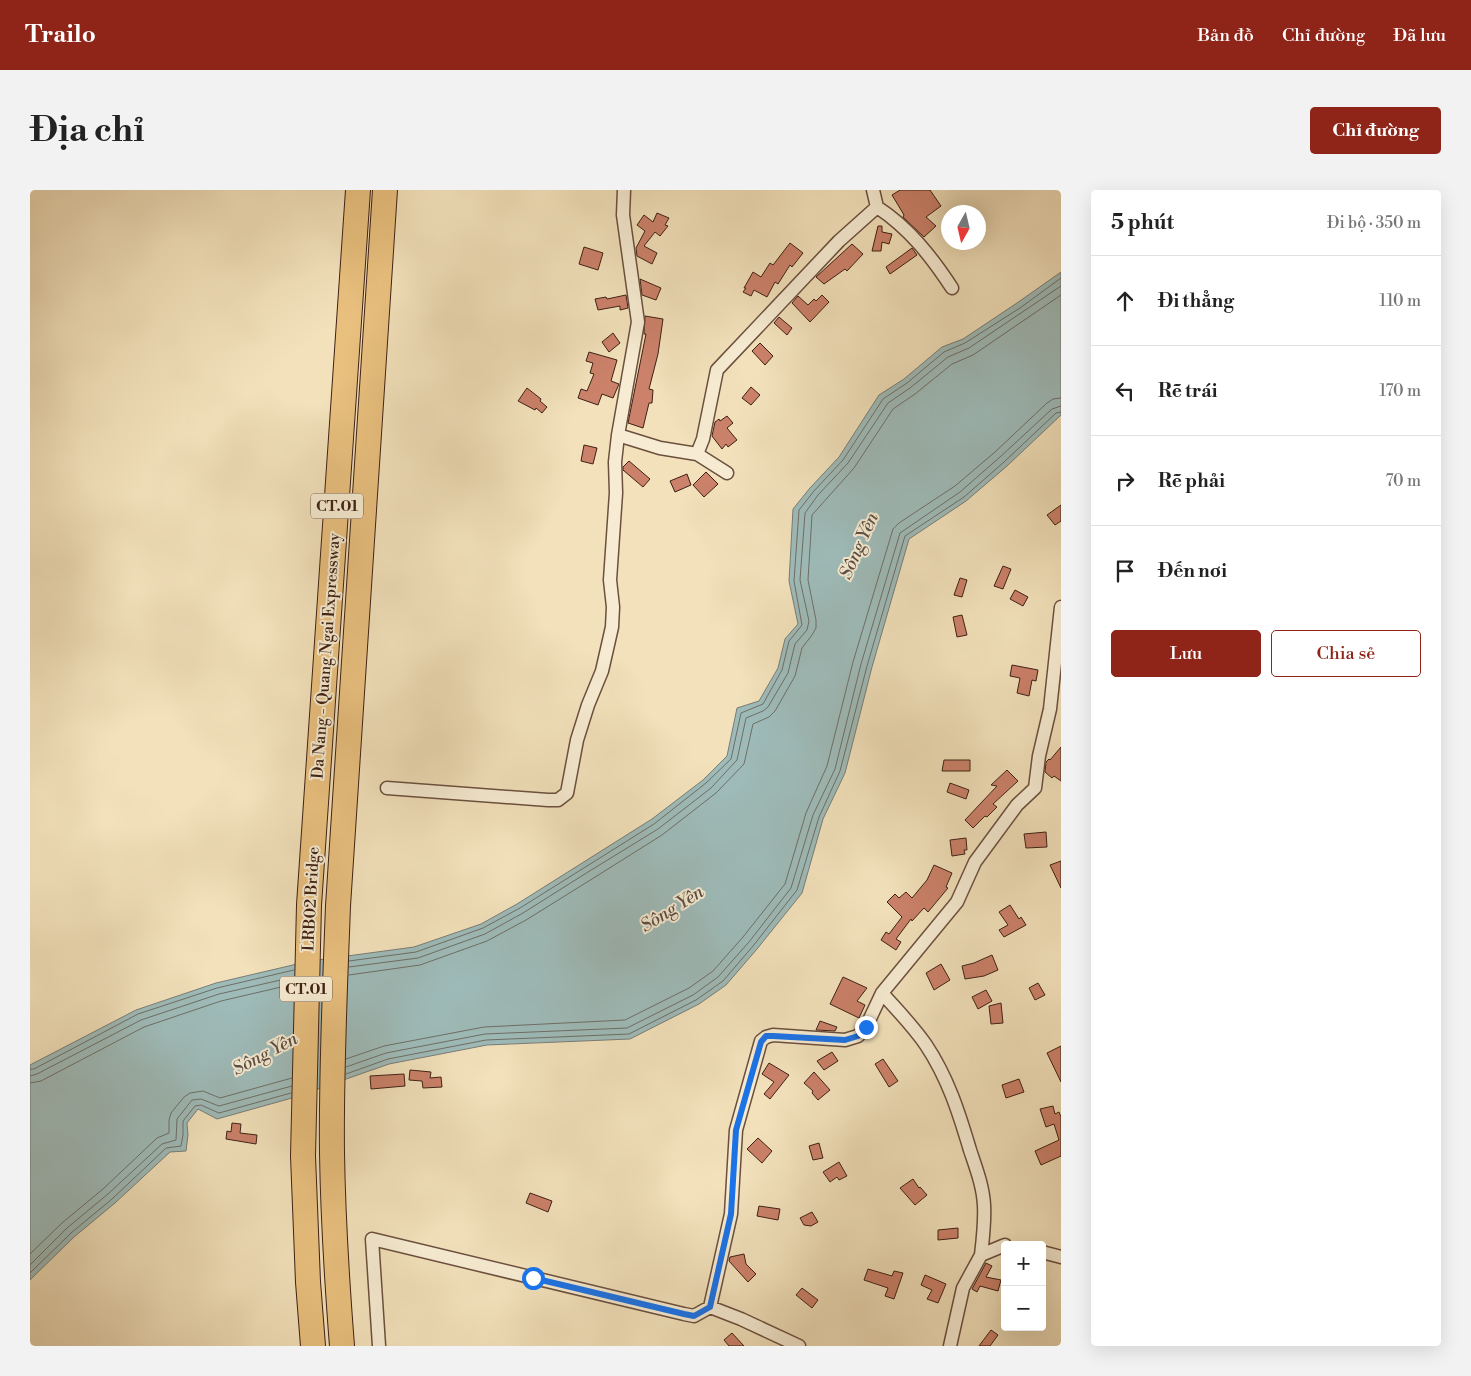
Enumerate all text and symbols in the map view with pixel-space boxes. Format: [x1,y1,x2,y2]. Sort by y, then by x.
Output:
text: Trailo [25,20,96,50]
text: Bản đồ [1197,24,1254,47]
text: Chỉ đường [1282,24,1365,47]
text: Đã lưu [1393,24,1446,47]
button: Chỉ đường [1310,107,1441,154]
text: Địa chỉ [30,109,144,152]
north arrow [941,205,986,250]
text: 5 phút [1111,210,1174,236]
text: Đi bộ · 350 m [1327,213,1421,233]
icon: ahead [1111,287,1139,315]
text: Đi thẳng [1158,289,1234,313]
text: 110 m [1379,291,1421,311]
icon: left [1111,377,1139,405]
text: Rẽ trái [1158,379,1218,403]
text: 170 m [1379,381,1421,401]
icon: right [1111,467,1139,495]
text: Rẽ phải [1158,469,1225,493]
text: 70 m [1385,471,1421,491]
road number: CT.01 [311,494,363,518]
water label: Sông Yên [834,508,884,583]
street label: Da Nang - Quang Ngai Expressway [307,532,345,780]
icon: arrive [1111,557,1139,585]
text: Đến nơi [1158,559,1227,583]
button: Lưu [1111,630,1261,677]
button: Chia sẻ [1271,630,1421,677]
street label: LRB02 Bridge [298,846,324,952]
water label: Sông Yên [636,880,709,937]
road number: CT.01 [280,976,332,1002]
route end [855,1016,878,1039]
water label: Sông Yên [228,1027,302,1081]
map controls [1001,1241,1046,1331]
button: + [1001,1241,1046,1286]
route start [522,1267,545,1290]
button: − [1001,1286,1046,1331]

